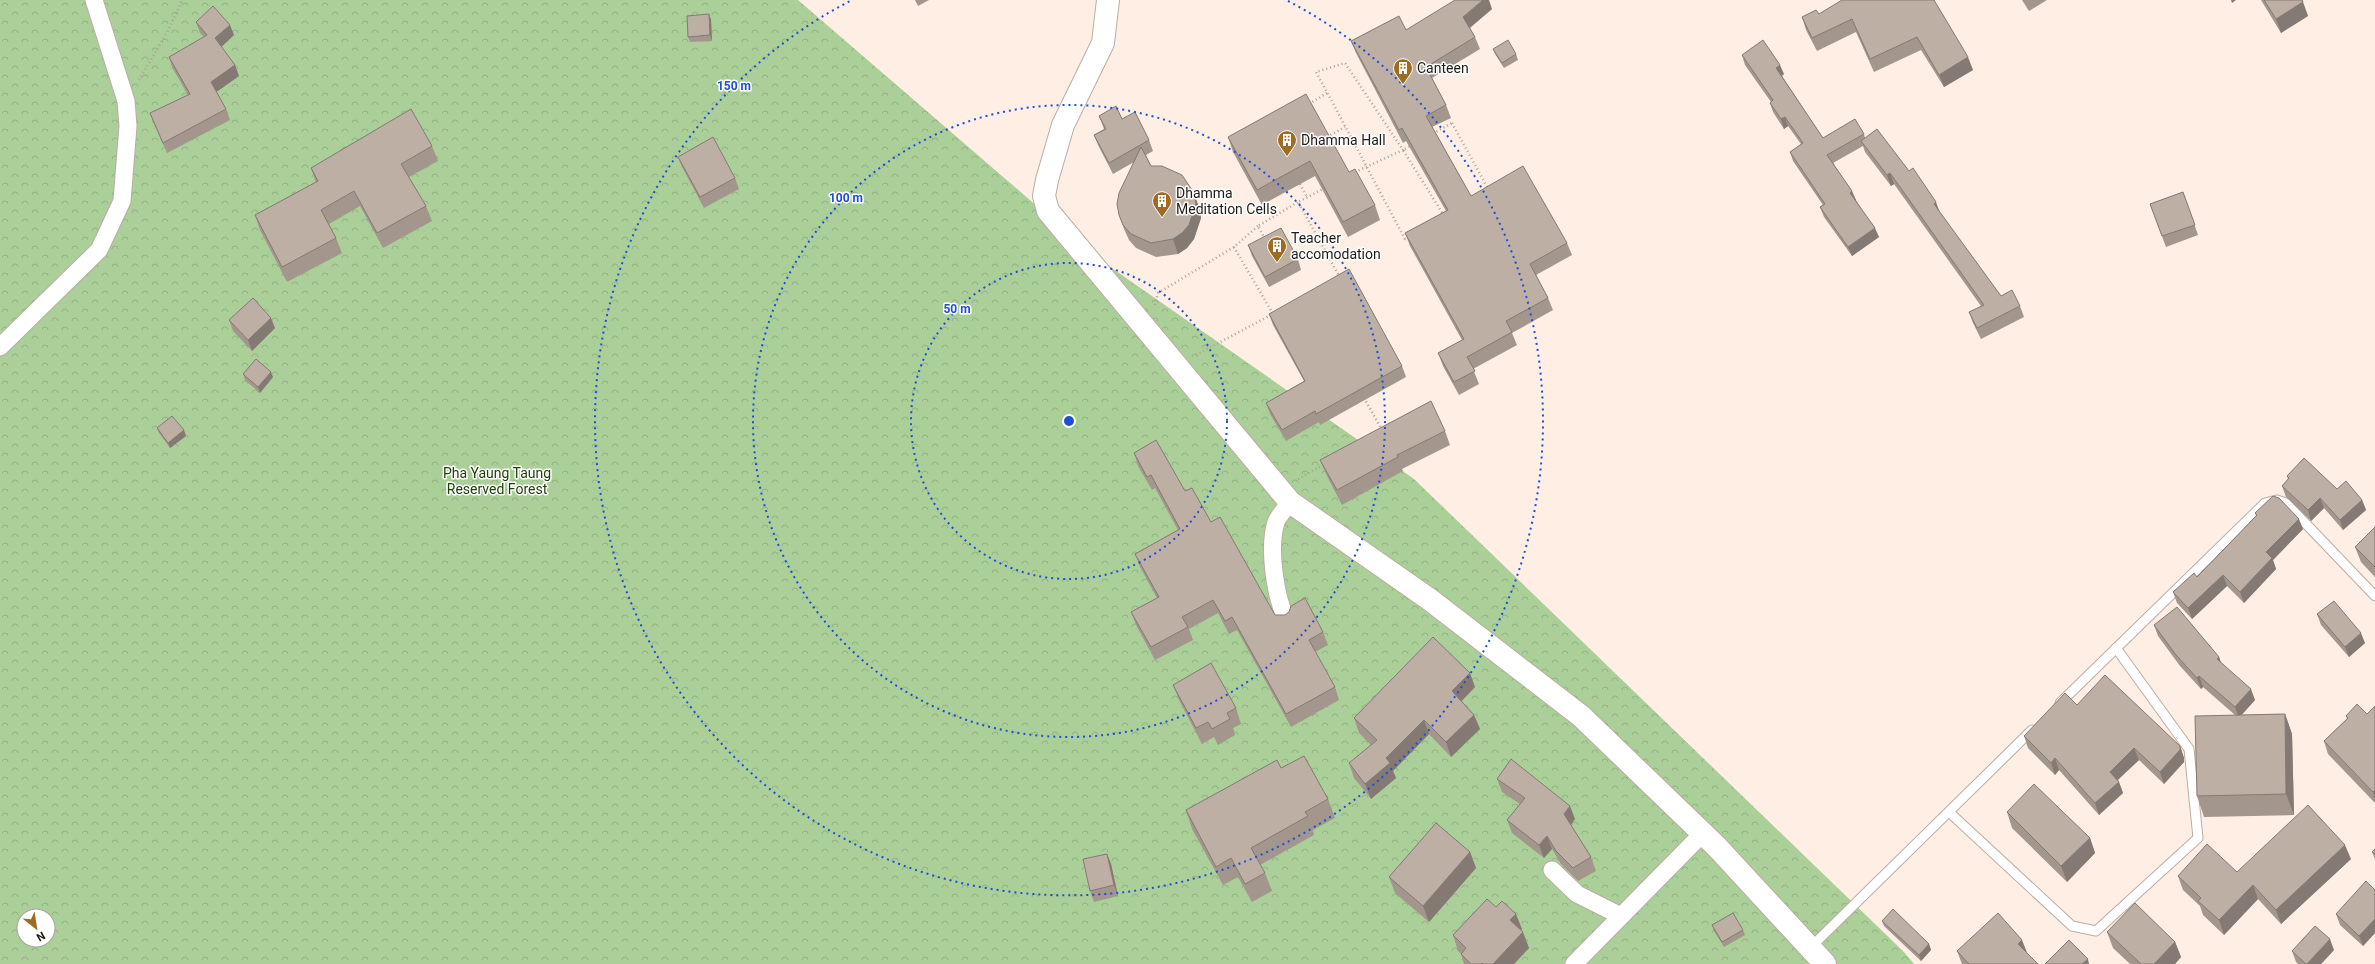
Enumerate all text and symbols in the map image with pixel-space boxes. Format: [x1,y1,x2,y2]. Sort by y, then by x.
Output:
building icon: Canteen [1392,57,1414,85]
place label: Canteen [1417,60,1469,76]
text: 150 m [717,79,751,93]
building icon: Dhamma Hall [1276,129,1298,157]
place label: Dhamma Hall [1301,132,1386,148]
place label: Dhamma Meditation Cells [1176,185,1277,217]
building icon: Dhamma Meditation Cells [1151,190,1173,218]
text: 100 m [829,191,863,205]
place label: Teacher accomodation [1291,230,1381,262]
building icon: Teacher accomodation [1266,235,1288,263]
text: 50 m [943,302,971,316]
centre of rings [1062,414,1076,428]
park label: Pha Yaung Taung Reserved Forest [443,465,551,497]
north arrow [16,908,56,948]
text: N [34,929,47,944]

